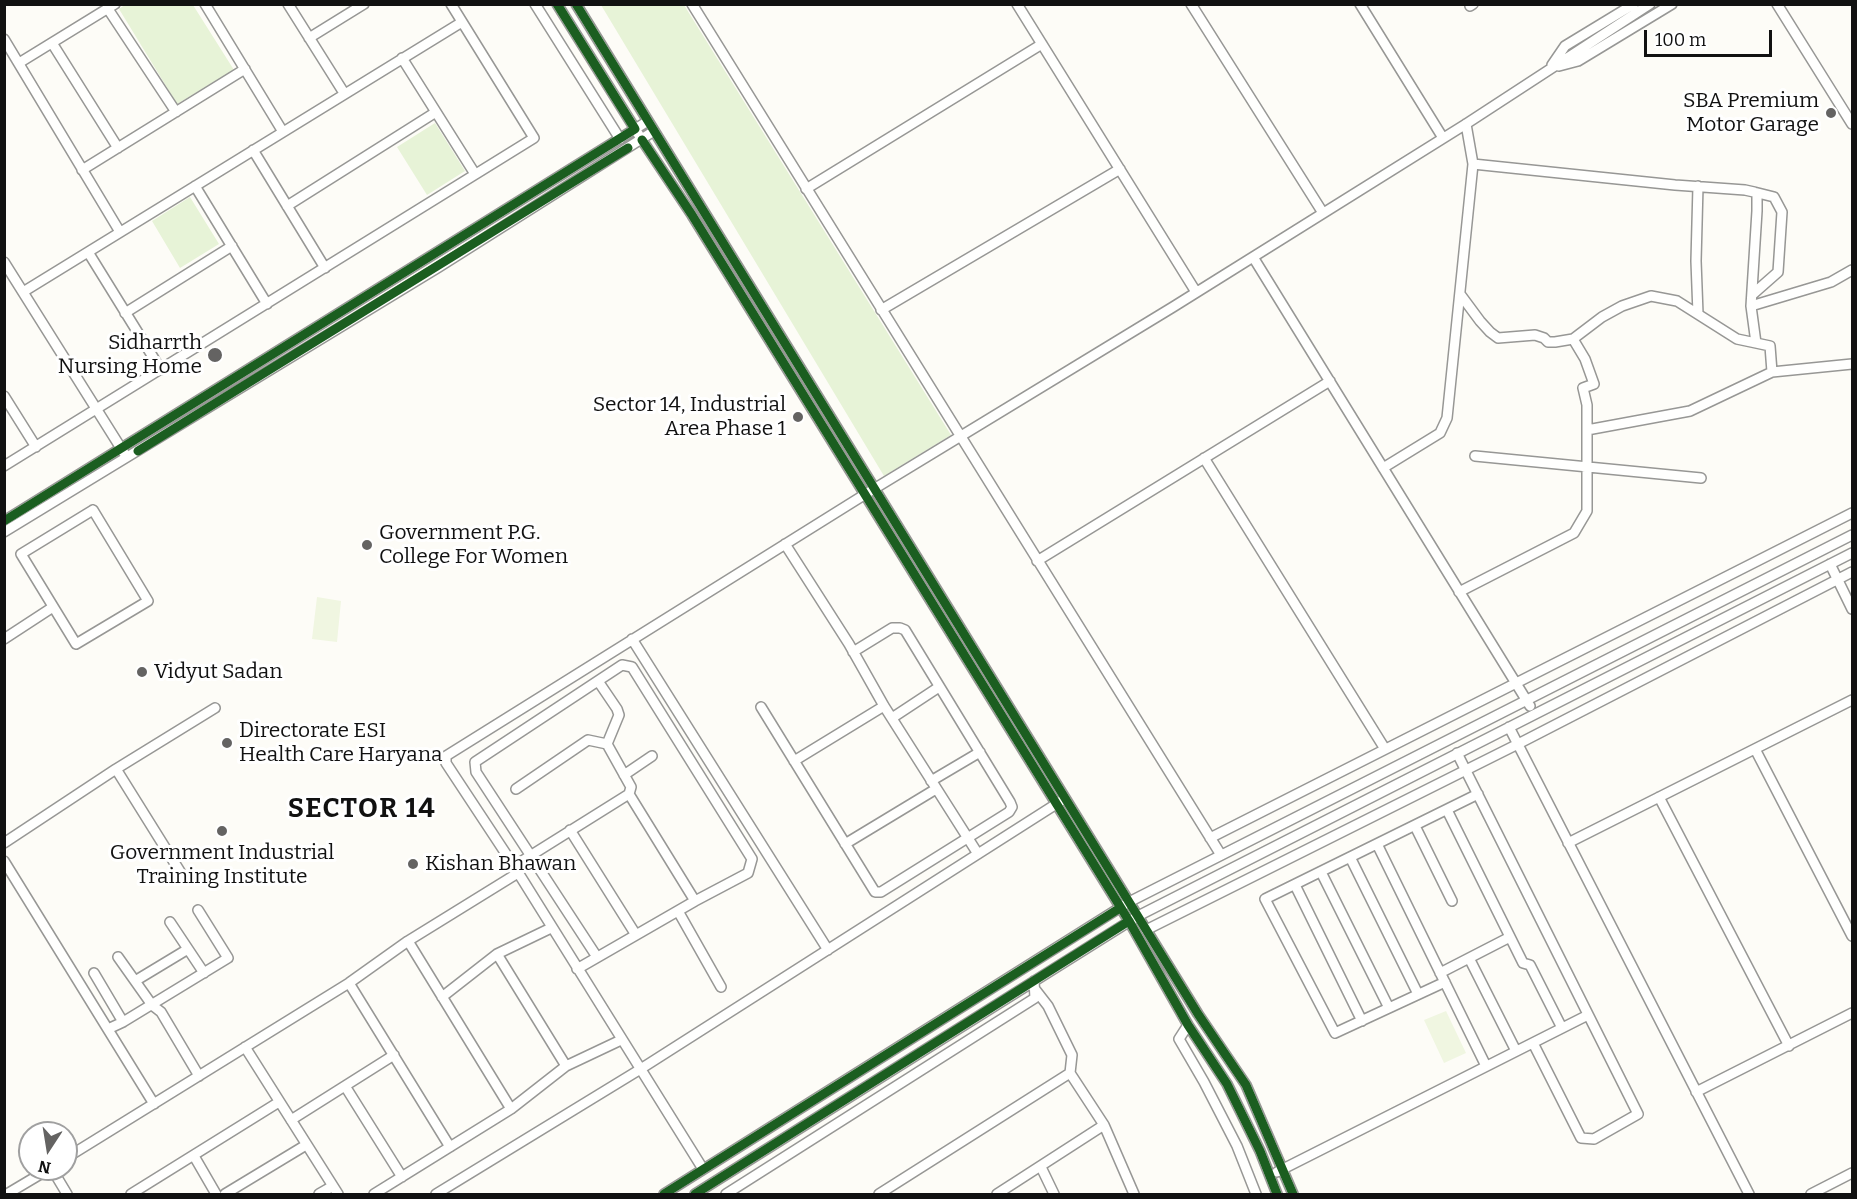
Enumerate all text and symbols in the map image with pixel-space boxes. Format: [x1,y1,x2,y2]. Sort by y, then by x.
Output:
scale bar [1647,18,1774,56]
text: 100 m [1655,29,1706,51]
place label: SBA Premium Motor Garage [1683,88,1819,138]
marker: SBA Premium Motor Garage [1824,106,1838,120]
place label: Sidharrth Nursing Home [58,330,202,380]
marker: Sidharrth Nursing Home [206,346,224,364]
place label: Sector 14, Industrial Area Phase 1 [593,392,786,442]
marker: Sector 14, Industrial Area Phase 1 [791,410,805,424]
place label: Government P.G. College For Women [379,520,568,570]
marker: Government P.G. College For Women [360,538,374,552]
place label: Vidyut Sadan [154,659,283,685]
marker: Vidyut Sadan [135,665,149,679]
place label: Directorate ESI Health Care Haryana [239,718,442,768]
marker: Directorate ESI Health Care Haryana [220,736,234,750]
district label: SECTOR 14 [288,793,436,825]
marker: Government Industrial Training Institute [215,824,229,838]
place label: Government Industrial Training Institute [110,840,334,890]
place label: Kishan Bhawan [425,851,576,877]
marker: Kishan Bhawan [406,857,420,871]
north arrow [18,1121,78,1181]
text: N [37,1157,53,1178]

